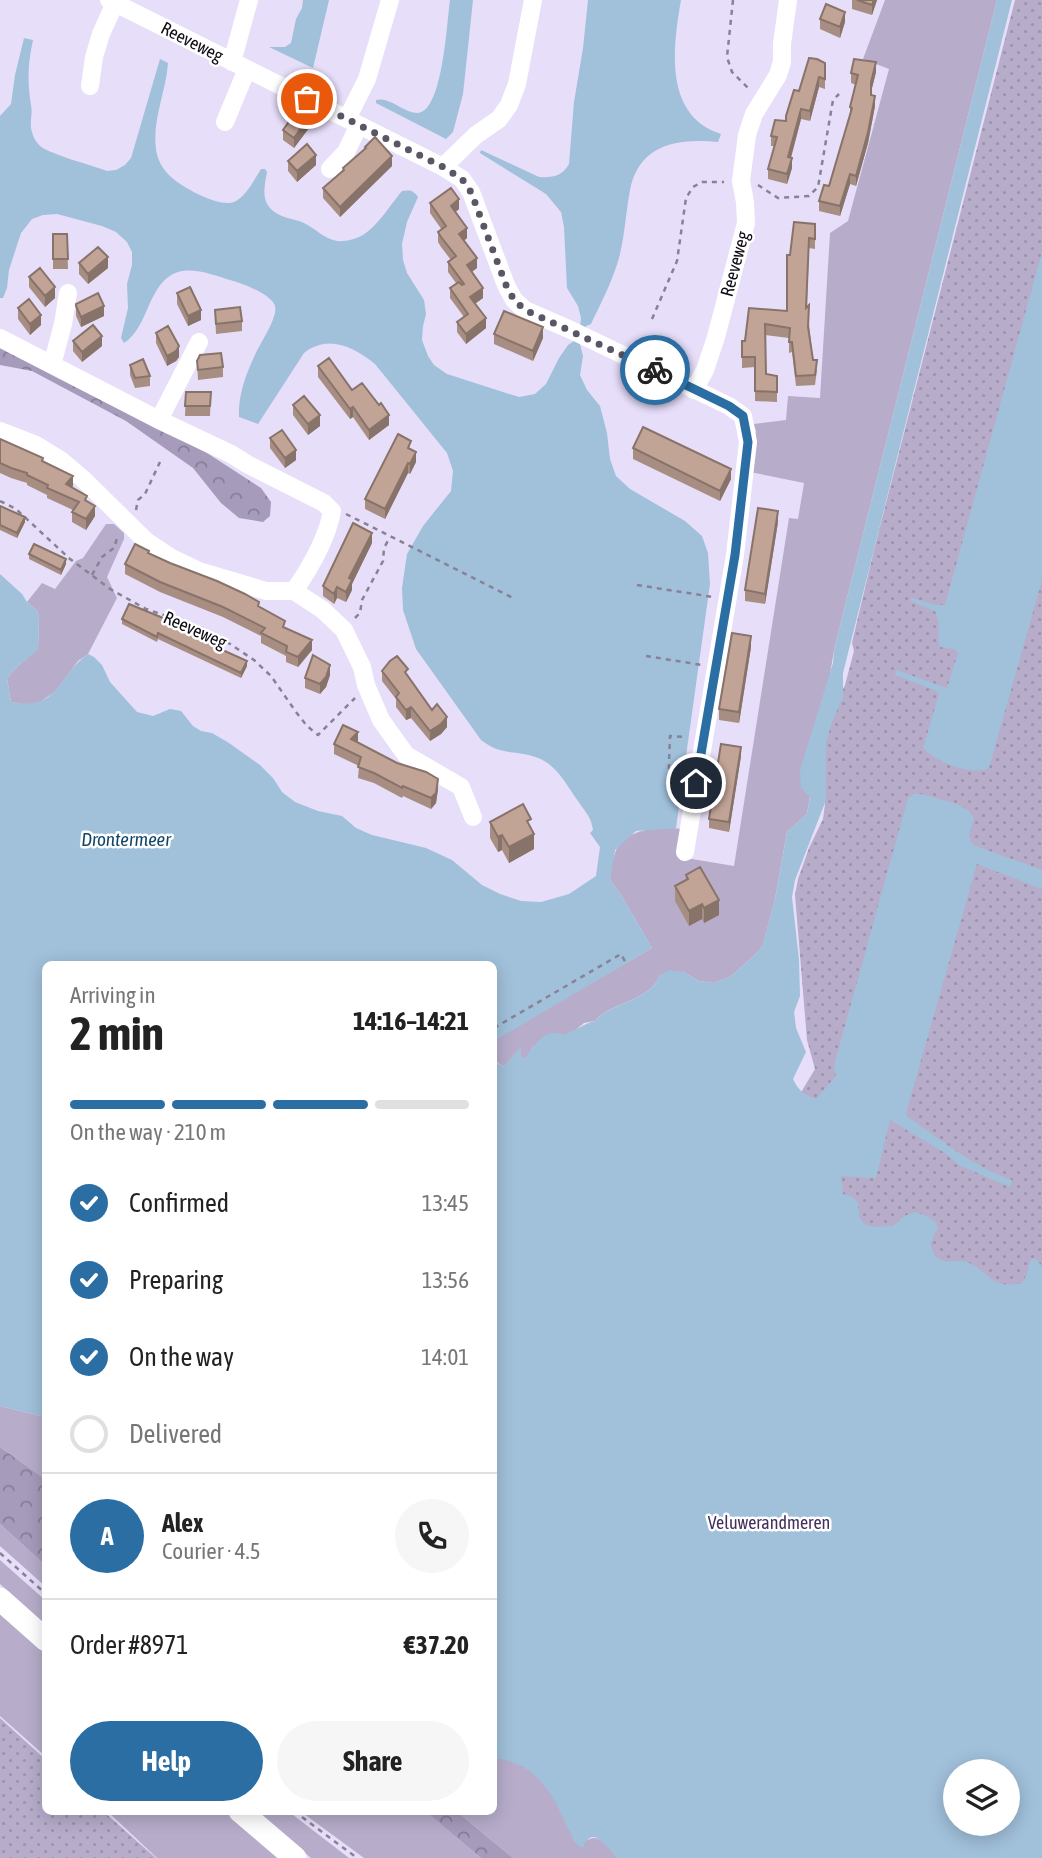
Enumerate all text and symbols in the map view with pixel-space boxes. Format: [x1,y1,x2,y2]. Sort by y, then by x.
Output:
street label: Reeveweg [158,17,227,66]
pin [277,69,337,129]
icon: bag [288,80,326,118]
street label: Reeveweg [716,229,753,299]
courier [620,335,690,405]
icon: bike [636,351,674,389]
street label: Reeveweg [160,606,230,653]
pin [666,753,726,813]
icon: home [677,764,715,802]
water label: Drontermeer [81,828,172,850]
text: Arriving in [70,982,156,1008]
text: 14:16–14:21 [353,1006,469,1036]
text: 2 min [70,1007,164,1060]
text: On the way · 210 m [70,1119,226,1145]
icon: check [70,1184,108,1222]
text: Confirmed [129,1188,229,1218]
text: 13:45 [422,1190,469,1216]
icon: check [70,1261,108,1299]
text: Preparing [129,1265,223,1295]
text: 13:56 [422,1267,469,1293]
icon: check [70,1338,108,1376]
text: On the way [129,1342,234,1372]
text: 14:01 [421,1344,469,1370]
text: Delivered [129,1419,222,1449]
button: phone [395,1499,469,1573]
text: Alex [162,1508,203,1538]
park label: Veluwerandmeren [708,1512,830,1533]
text: A [101,1521,113,1551]
text: Courier · 4.5 [162,1538,261,1564]
text: Order #8971 [70,1630,189,1660]
text: €37.20 [404,1630,469,1660]
button: Help [70,1721,263,1801]
button: Share [277,1721,469,1801]
map controls [943,1759,1020,1836]
button: layers [943,1759,1020,1836]

